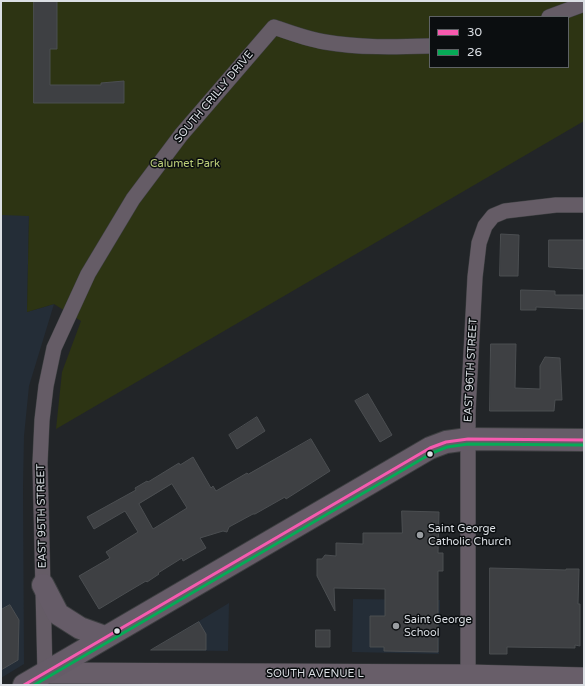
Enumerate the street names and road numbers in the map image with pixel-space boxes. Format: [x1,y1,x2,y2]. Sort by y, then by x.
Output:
street label: SOUTH CRILLY DRIVE [172,48,256,146]
street label: EAST 96TH STREET [462,317,480,423]
street label: EAST 95TH STREET [34,464,50,568]
street label: SOUTH AVENUE L [266,667,364,681]

